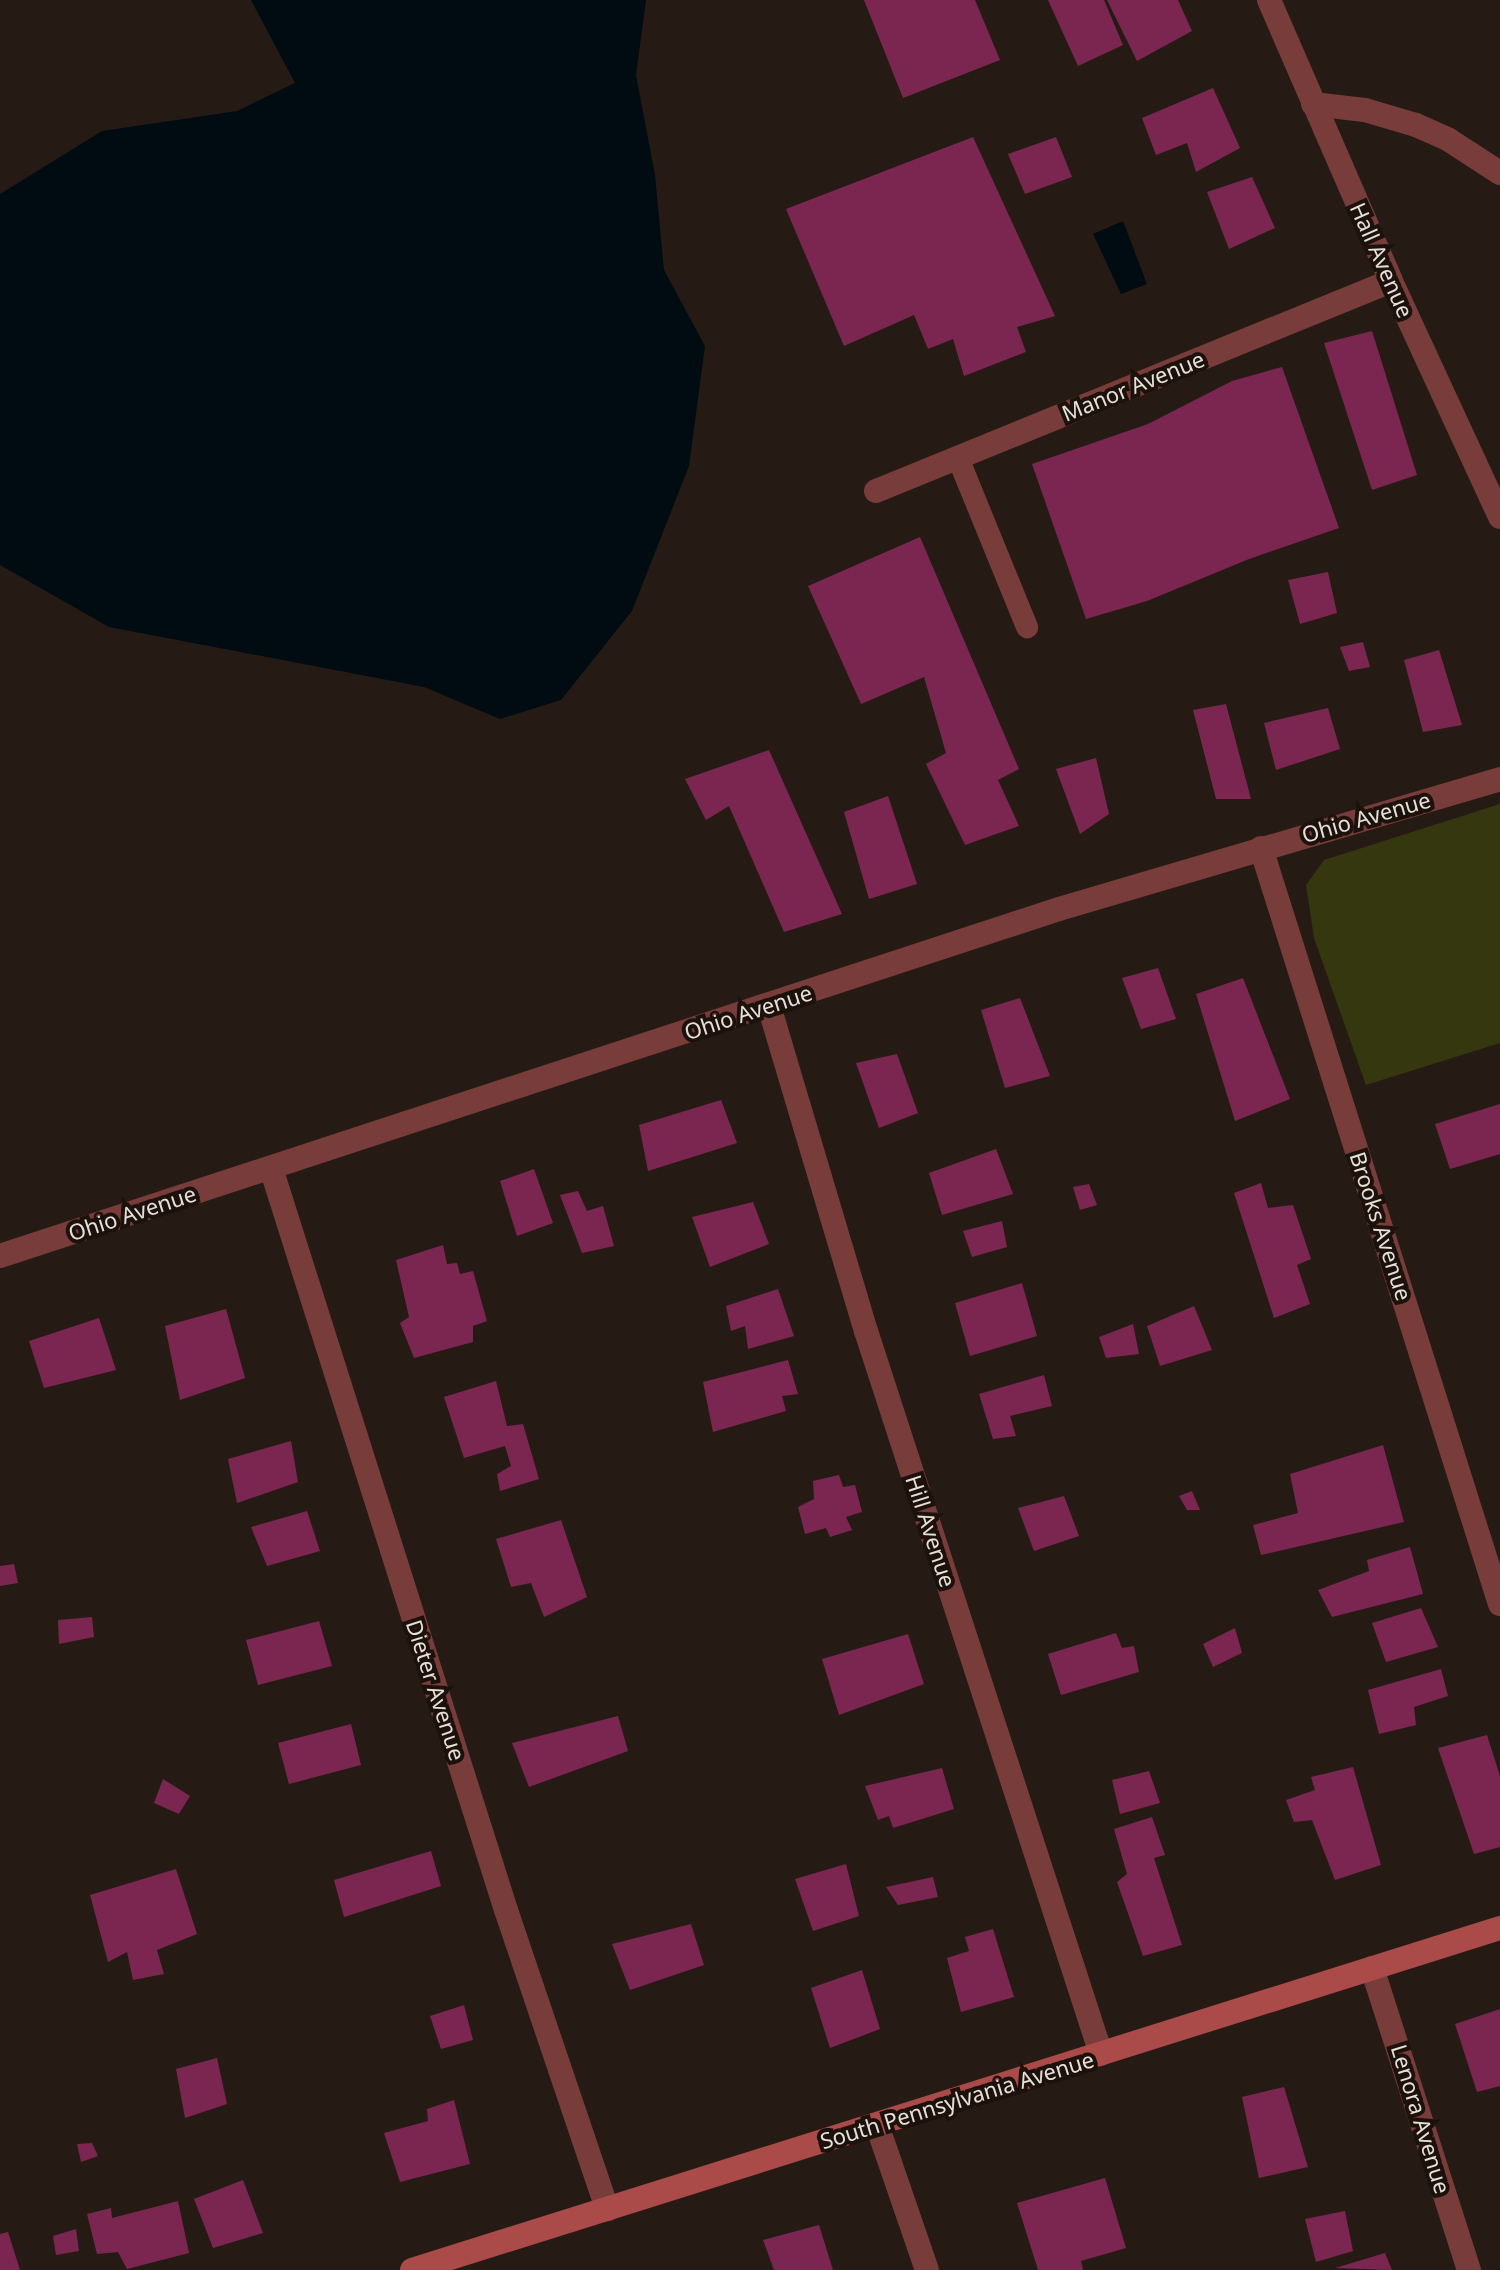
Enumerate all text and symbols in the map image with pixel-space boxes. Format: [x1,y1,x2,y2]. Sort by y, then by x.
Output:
street label: Hall Avenue [1345,198,1419,322]
street label: Manor Avenue [1058,345,1208,427]
street label: Ohio Avenue [1299,786,1433,848]
street label: Ohio Avenue [681,979,815,1045]
street label: Brooks Avenue [1345,1148,1417,1304]
street label: Ohio Avenue [65,1180,199,1246]
street label: Hill Avenue [900,1472,962,1590]
street label: Dieter Avenue [401,1616,471,1764]
street label: Lenora Avenue [1386,2041,1456,2197]
street label: South Pennsylvania Avenue [817,2046,1097,2154]

